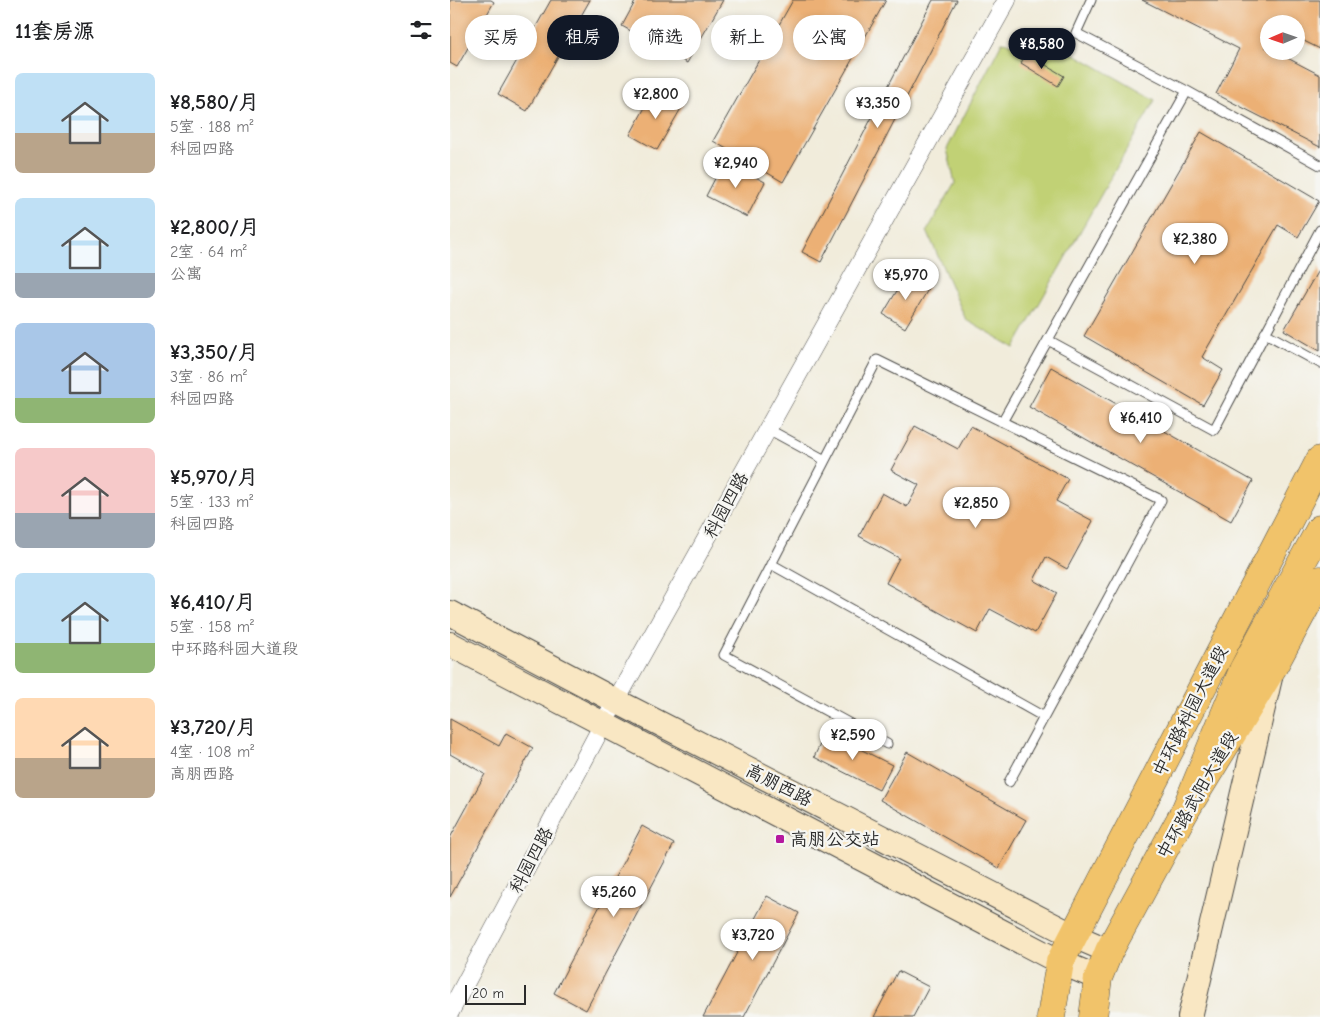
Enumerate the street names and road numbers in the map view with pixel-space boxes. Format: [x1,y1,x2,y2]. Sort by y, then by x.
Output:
street label: 科园四路 [700,469,753,542]
street label: 中环路科园大道段 [1148,642,1232,780]
street label: 中环路武阳大道段 [1152,728,1243,863]
street label: 高朋西路 [742,760,816,811]
street label: 科园四路 [505,824,558,897]

